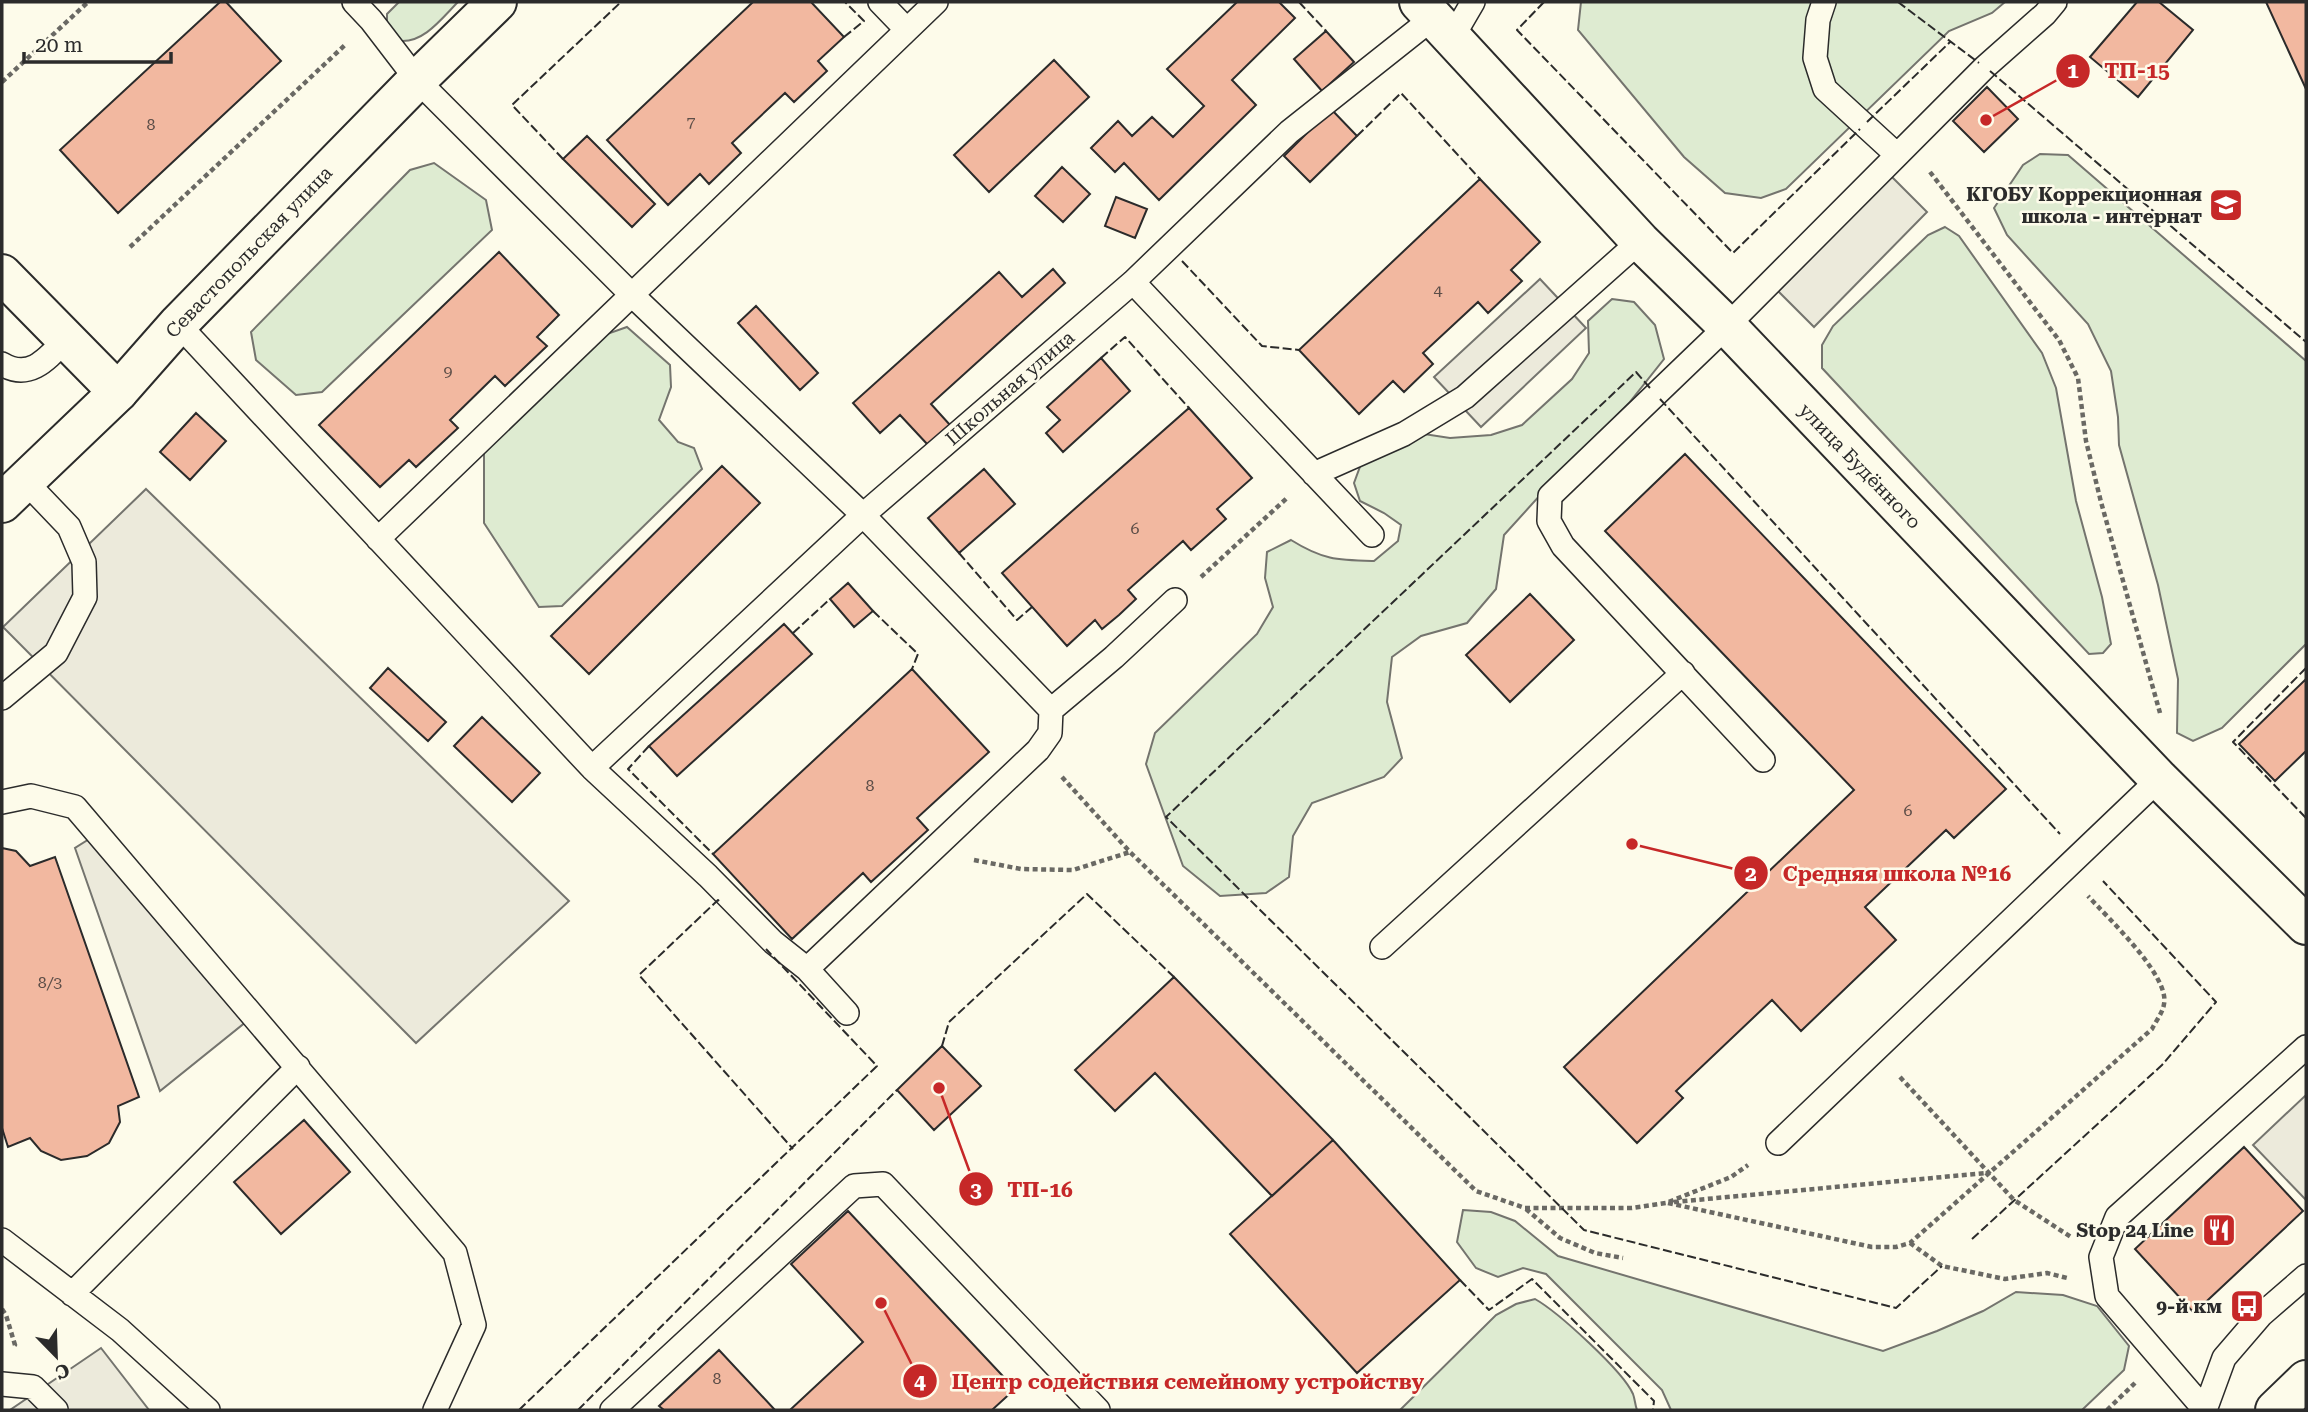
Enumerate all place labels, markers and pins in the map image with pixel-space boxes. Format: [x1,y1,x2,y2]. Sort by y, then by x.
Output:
callout: ТП-15 [2056,50,2184,92]
place label: КГОБУ Коррекционная школа - интернат [1966,183,2203,228]
school or university icon: КГОБУ Коррекционная школа - интернат [2207,186,2245,224]
callout: Средняя школа №16 [1733,852,2025,894]
callout: ТП-16 [958,1168,1087,1210]
restaurant icon: Stop 24 Line [2200,1211,2238,1249]
place label: Stop 24 Line [2076,1219,2194,1242]
bus stop icon: 9-й км [2228,1287,2266,1325]
place label: 9-й км [2156,1295,2222,1318]
callout: Центр содействия семейному устройству [903,1360,1438,1402]

